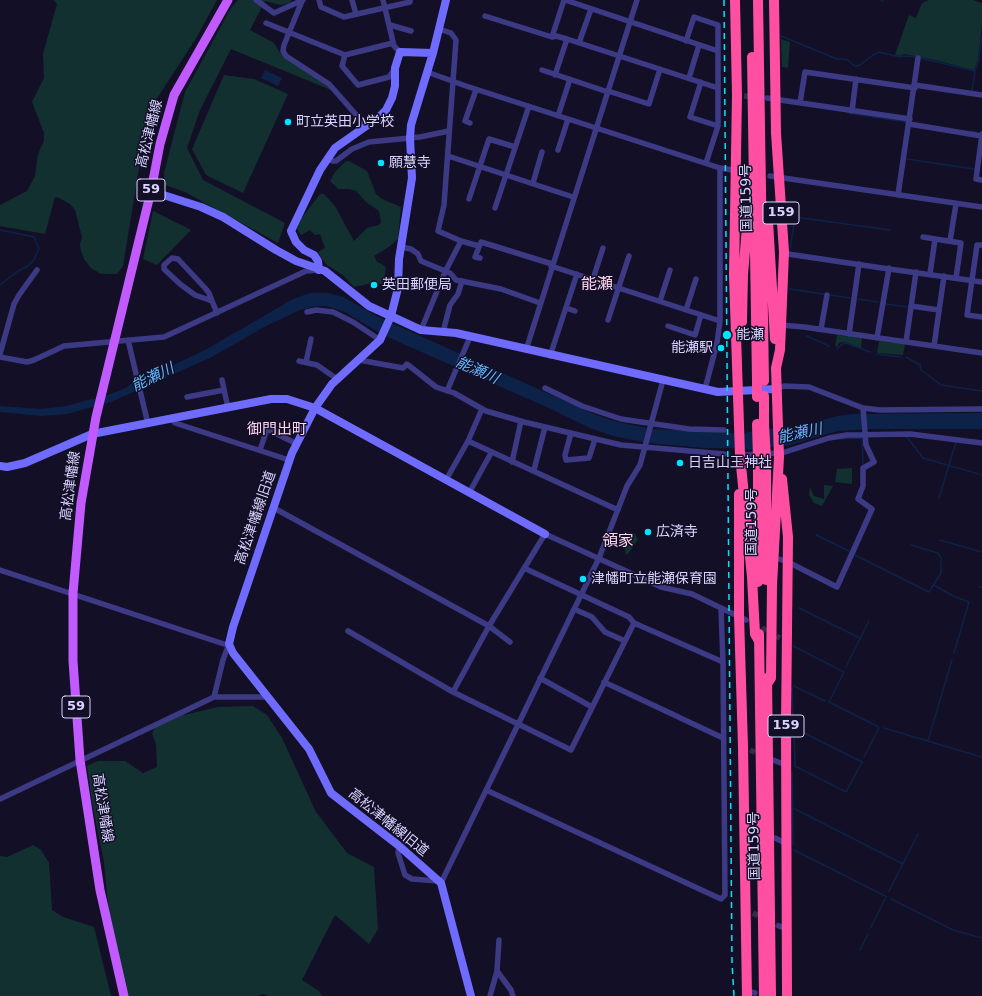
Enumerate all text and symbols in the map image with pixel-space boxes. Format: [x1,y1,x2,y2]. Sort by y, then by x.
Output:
street label: 高松津幡線 [133,98,167,170]
place label: 町立英田小学校 [296,114,394,130]
marker: 町立英田小学校 [283,117,293,127]
place label: 願慧寺 [389,155,431,171]
marker: 願慧寺 [376,158,386,168]
street label: 国道159号 [738,163,756,233]
road number: 59 [137,179,165,201]
road number: 159 [763,202,799,224]
district label: 能瀬 [581,275,613,295]
place label: 英田郵便局 [382,277,452,293]
marker: 英田郵便局 [369,280,379,290]
place label: 能瀬 [736,327,764,343]
marker: 能瀬 [721,329,733,341]
place label: 能瀬駅 [671,340,713,356]
marker: 能瀬駅 [716,343,726,353]
water label: 能瀬川 [453,354,501,388]
water label: 能瀬川 [129,360,177,396]
district label: 御門出町 [247,421,307,439]
water label: 能瀬川 [776,421,824,447]
street label: 高松津幡線 [58,450,84,522]
place label: 日吉山王神社 [688,455,772,471]
marker: 日吉山王神社 [675,458,685,468]
street label: 高松津幡線旧道 [232,469,280,567]
street label: 国道159号 [744,488,760,556]
place label: 広済寺 [656,524,698,540]
marker: 広済寺 [643,527,653,537]
district label: 領家 [602,532,634,552]
place label: 津幡町立能瀬保育園 [591,571,717,587]
marker: 津幡町立能瀬保育園 [578,574,588,584]
road number: 59 [62,696,90,718]
road number: 159 [768,715,804,737]
street label: 高松津幡線 [88,772,116,844]
street label: 高松津幡線旧道 [345,786,431,860]
street label: 国道159号 [746,811,764,881]

